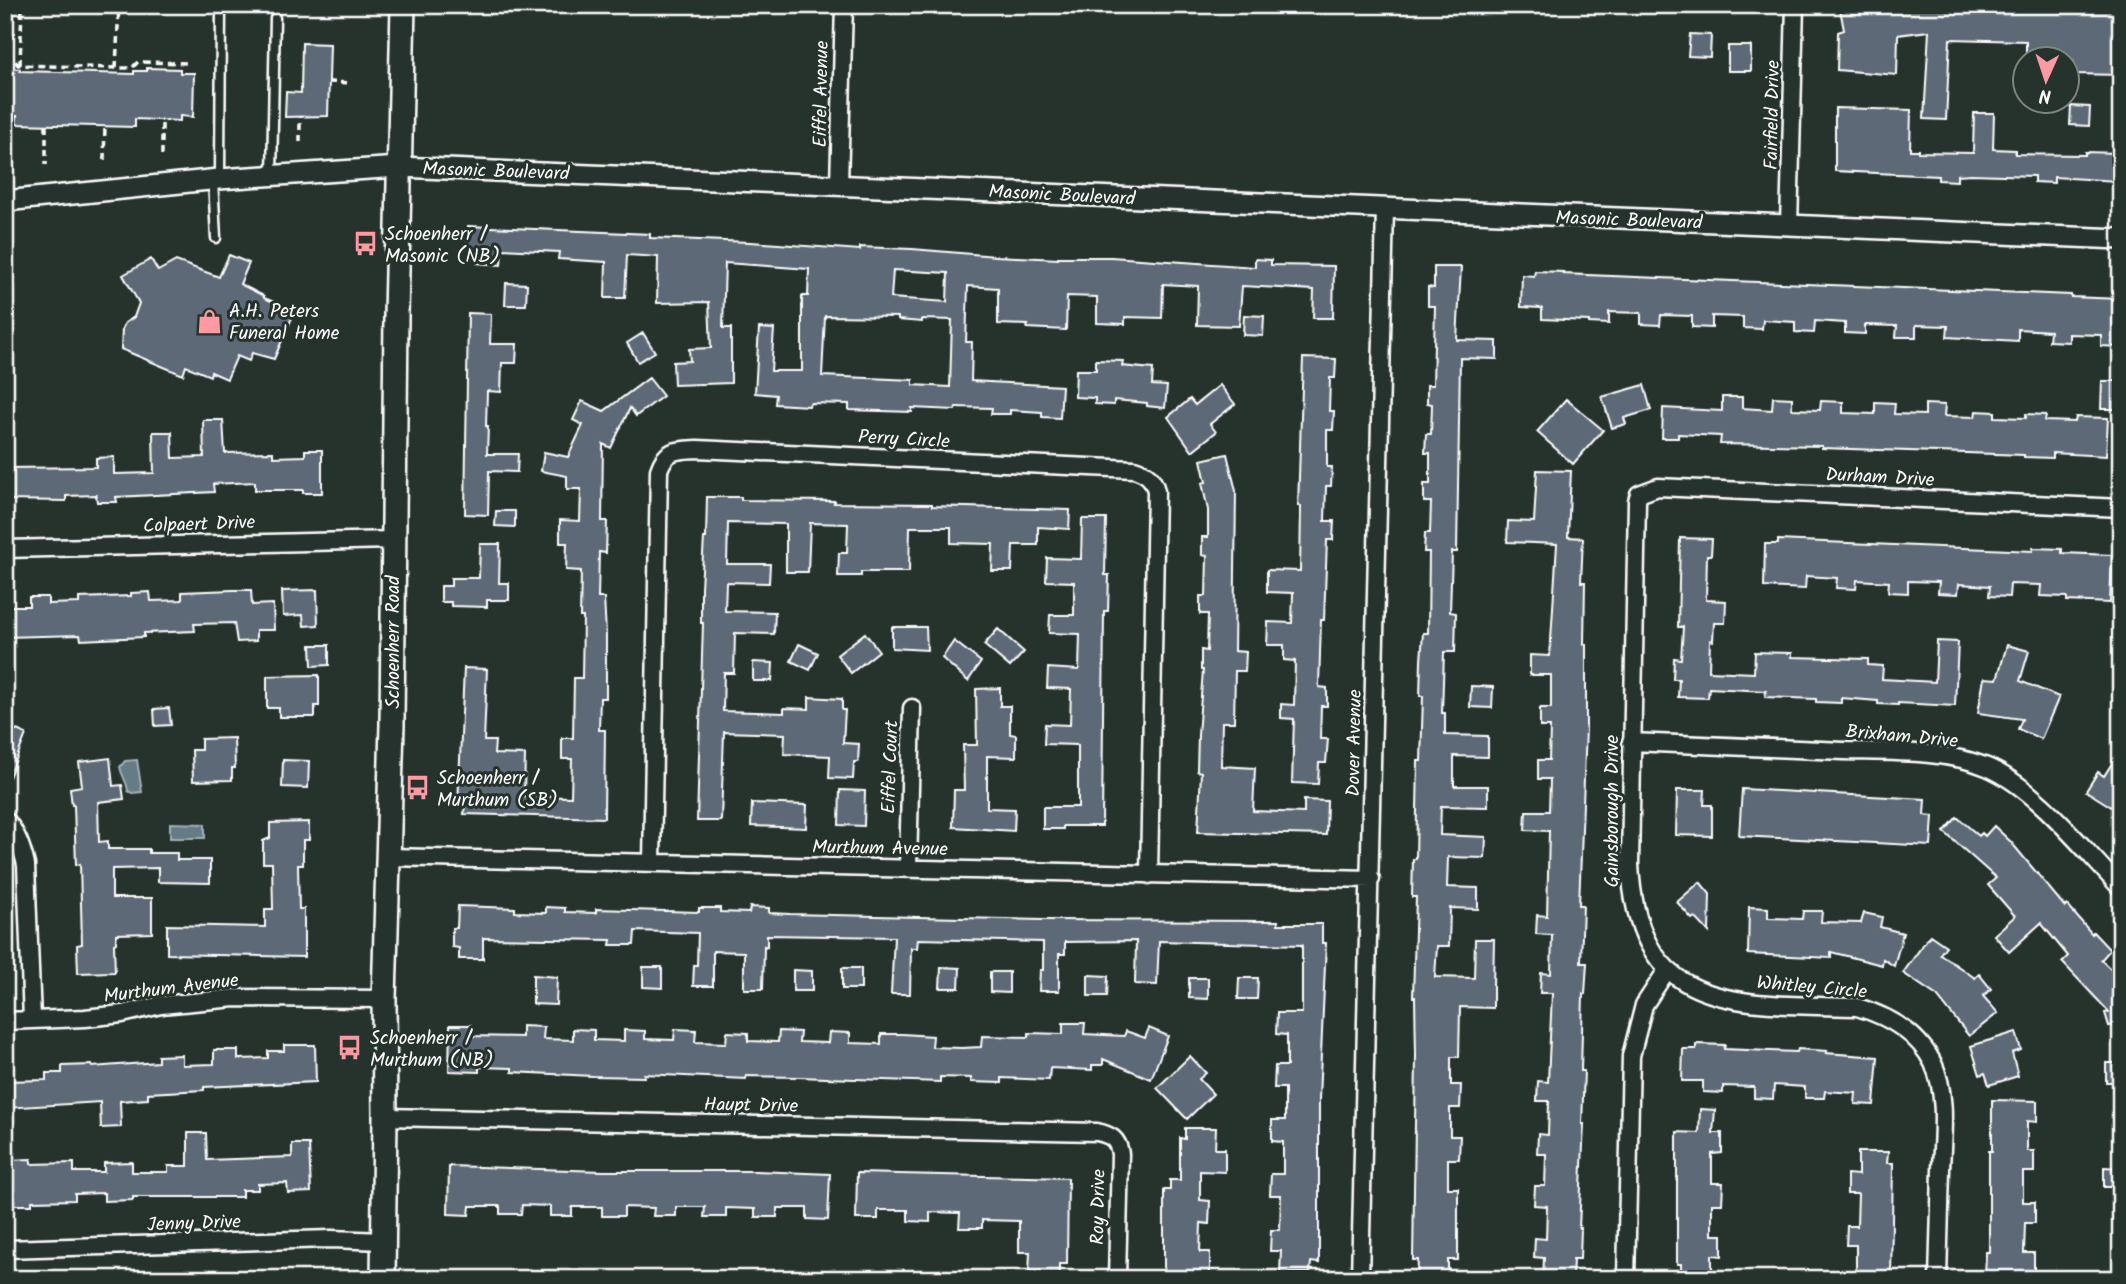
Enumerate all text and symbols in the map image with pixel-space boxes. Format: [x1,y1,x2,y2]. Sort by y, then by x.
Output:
street label: Eiffel Avenue [806,40,838,148]
north arrow [2010,46,2080,116]
street label: Fairfield Drive [1757,60,1789,170]
text: N [2038,80,2052,110]
street label: Masonic Boulevard [422,154,570,190]
street label: Masonic Boulevard [988,177,1137,215]
street label: Masonic Boulevard [1555,203,1703,239]
place label: Schoenherr / Masonic (NB) [385,220,500,272]
bus stop icon: Schoenherr / Masonic (NB) [351,230,379,258]
place label: A.H. Peters Funeral Home [229,297,340,349]
shop icon: A.H. Peters Funeral Home [195,307,223,335]
street label: Perry Circle [857,423,951,457]
street label: Durham Drive [1825,460,1936,496]
street label: Colpaert Drive [143,508,256,542]
street label: Schoenherr Road [379,575,409,709]
street label: Dover Avenue [1339,689,1371,797]
street label: Brixham Drive [1844,717,1960,757]
street label: Eiffel Court [874,719,908,814]
street label: Gainsborough Drive [1598,734,1628,887]
place label: Schoenherr / Murthum (SB) [437,764,558,816]
bus stop icon: Schoenherr / Murthum (SB) [403,774,431,802]
street label: Murthum Avenue [812,833,949,865]
street label: Murthum Avenue [102,966,241,1012]
street label: Whitley Circle [1755,968,1869,1008]
place label: Schoenherr / Murthum (NB) [370,1024,494,1076]
bus stop icon: Schoenherr / Murthum (NB) [336,1034,364,1062]
street label: Haupt Drive [703,1090,799,1122]
street label: Roy Drive [1083,1168,1115,1245]
street label: Jenny Drive [147,1207,242,1241]

